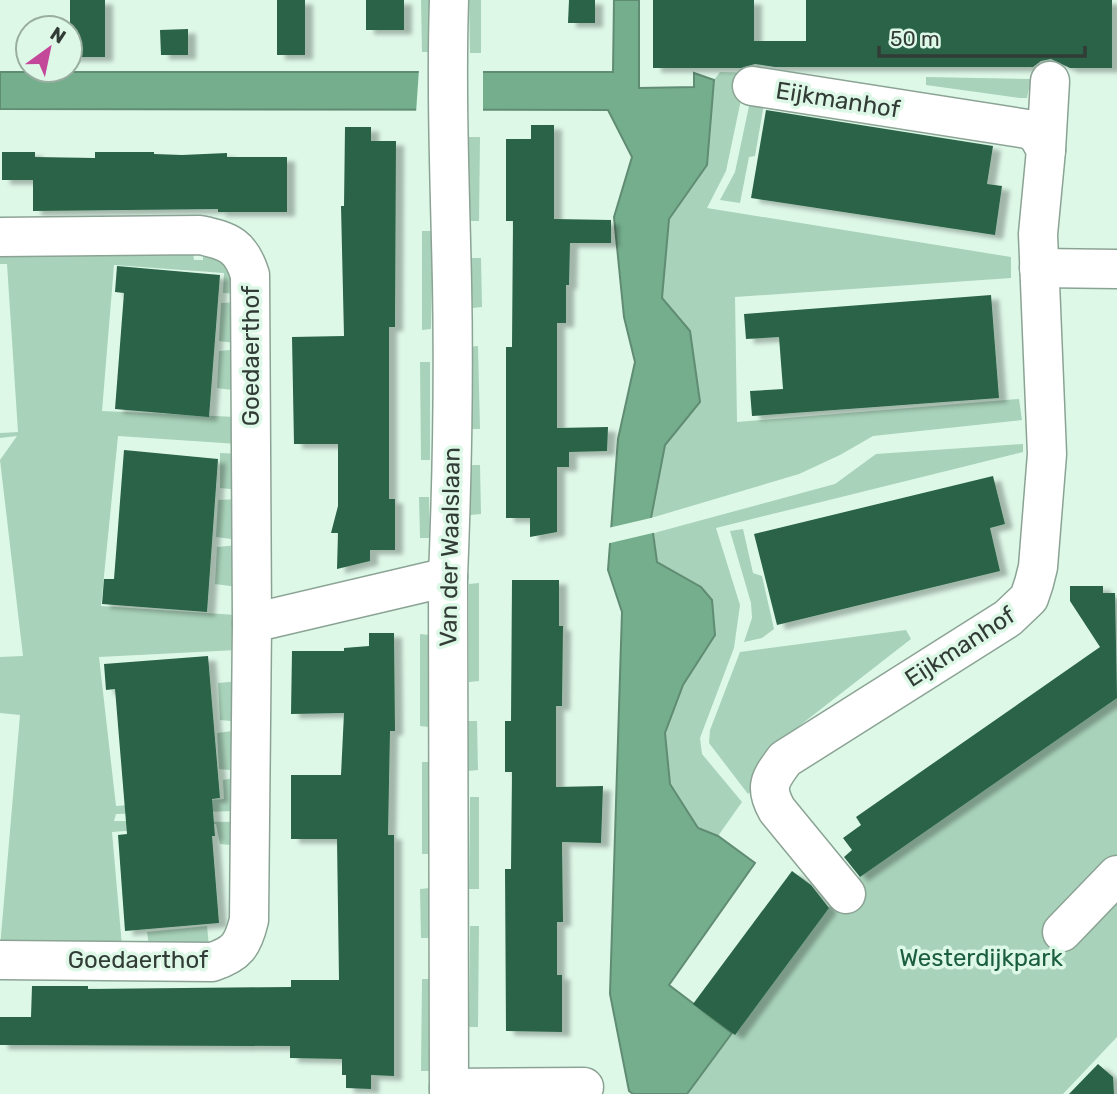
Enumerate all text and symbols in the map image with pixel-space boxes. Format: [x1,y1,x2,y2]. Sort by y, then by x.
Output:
north arrow [14,14,84,84]
scale bar [879,14,1086,58]
text: N [46,22,70,49]
text: 50 m [890,26,940,51]
street label: Eijkmanhof [774,76,903,124]
street label: Goedaerthof [237,285,265,426]
street label: Van der Waalslaan [434,447,466,647]
street label: Eijkmanhof [900,601,1021,693]
park label: Westerdijkpark [899,944,1063,972]
street label: Goedaerthof [68,946,209,974]

